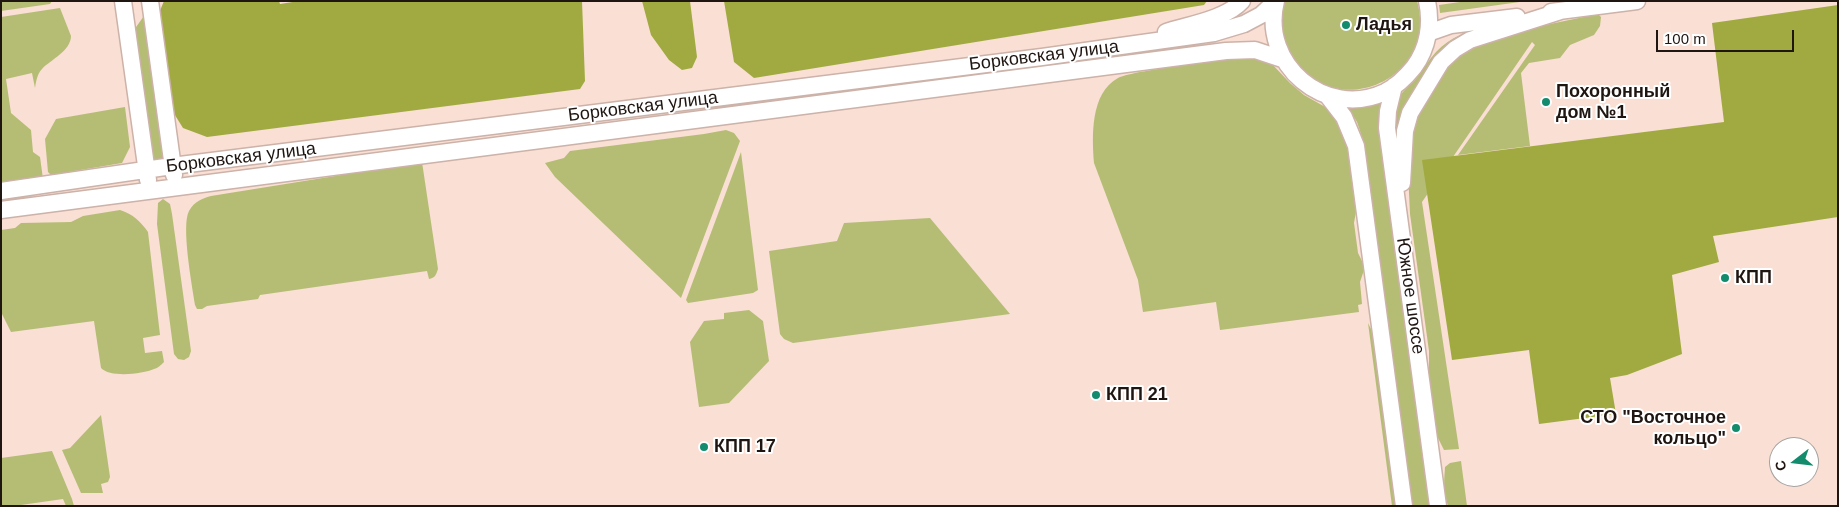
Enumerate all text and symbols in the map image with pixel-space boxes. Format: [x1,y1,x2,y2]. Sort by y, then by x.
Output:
place label: Ладья [1356,14,1412,36]
marker: Ладья [1340,19,1352,31]
scale bar [1659,20,1796,52]
text: 100 m [1664,30,1706,47]
street label: Борковская улица [968,36,1120,76]
place label: Похоронный дом №1 [1556,81,1670,124]
street label: Борковская улица [567,87,719,127]
marker: Похоронный дом №1 [1540,96,1552,108]
street label: Борковская улица [165,138,317,178]
street label: Южное шоссе [1391,236,1429,356]
place label: КПП [1735,267,1772,289]
marker: КПП [1719,272,1731,284]
place label: КПП 21 [1106,384,1168,406]
marker: КПП 21 [1090,389,1102,401]
place label: СТО "Восточное кольцо" [1580,407,1726,449]
marker: СТО "Восточное кольцо" [1730,422,1742,434]
place label: КПП 17 [714,436,776,458]
north arrow [1769,437,1819,487]
marker: КПП 17 [698,441,710,453]
text: С [1771,459,1790,473]

